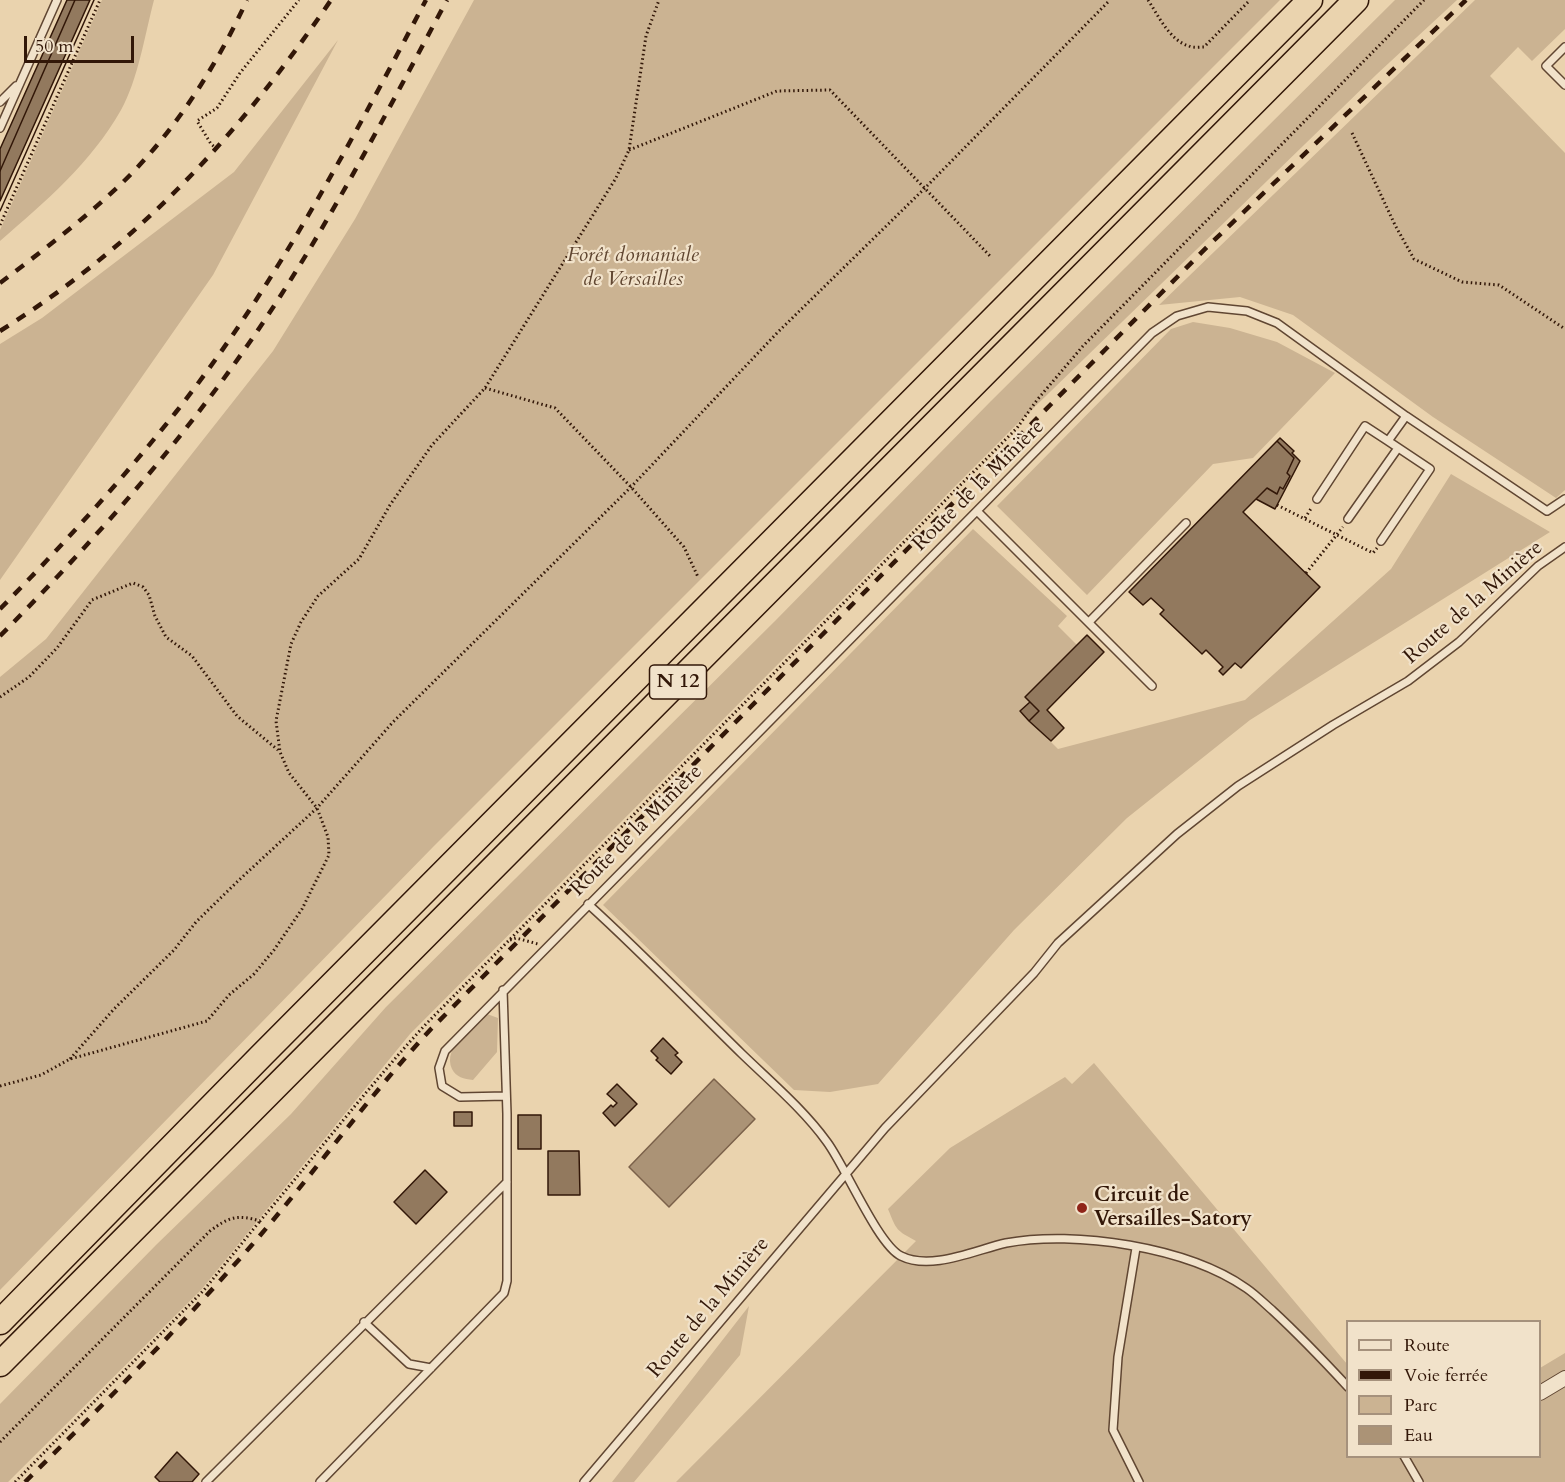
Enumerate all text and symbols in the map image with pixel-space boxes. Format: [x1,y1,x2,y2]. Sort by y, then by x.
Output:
scale bar [27,24,136,62]
text: 50 m [35,34,74,59]
park label: Forêt domaniale de Versailles [567,243,699,293]
street label: Route de la Minière [908,415,1050,557]
street label: Route de la Minière [1399,536,1549,670]
road number: N 12 [650,665,706,699]
street label: Route de la Minière [566,760,708,902]
place label: Circuit de Versailles-Satory [1094,1183,1252,1233]
marker: Circuit de Versailles-Satory [1075,1201,1089,1215]
street label: Route de la Minière [643,1233,775,1383]
legend [1346,1320,1541,1458]
text: Route [1404,1333,1450,1358]
text: Voie ferrée [1404,1363,1488,1388]
text: Parc [1404,1393,1437,1418]
text: Eau [1404,1423,1433,1448]

